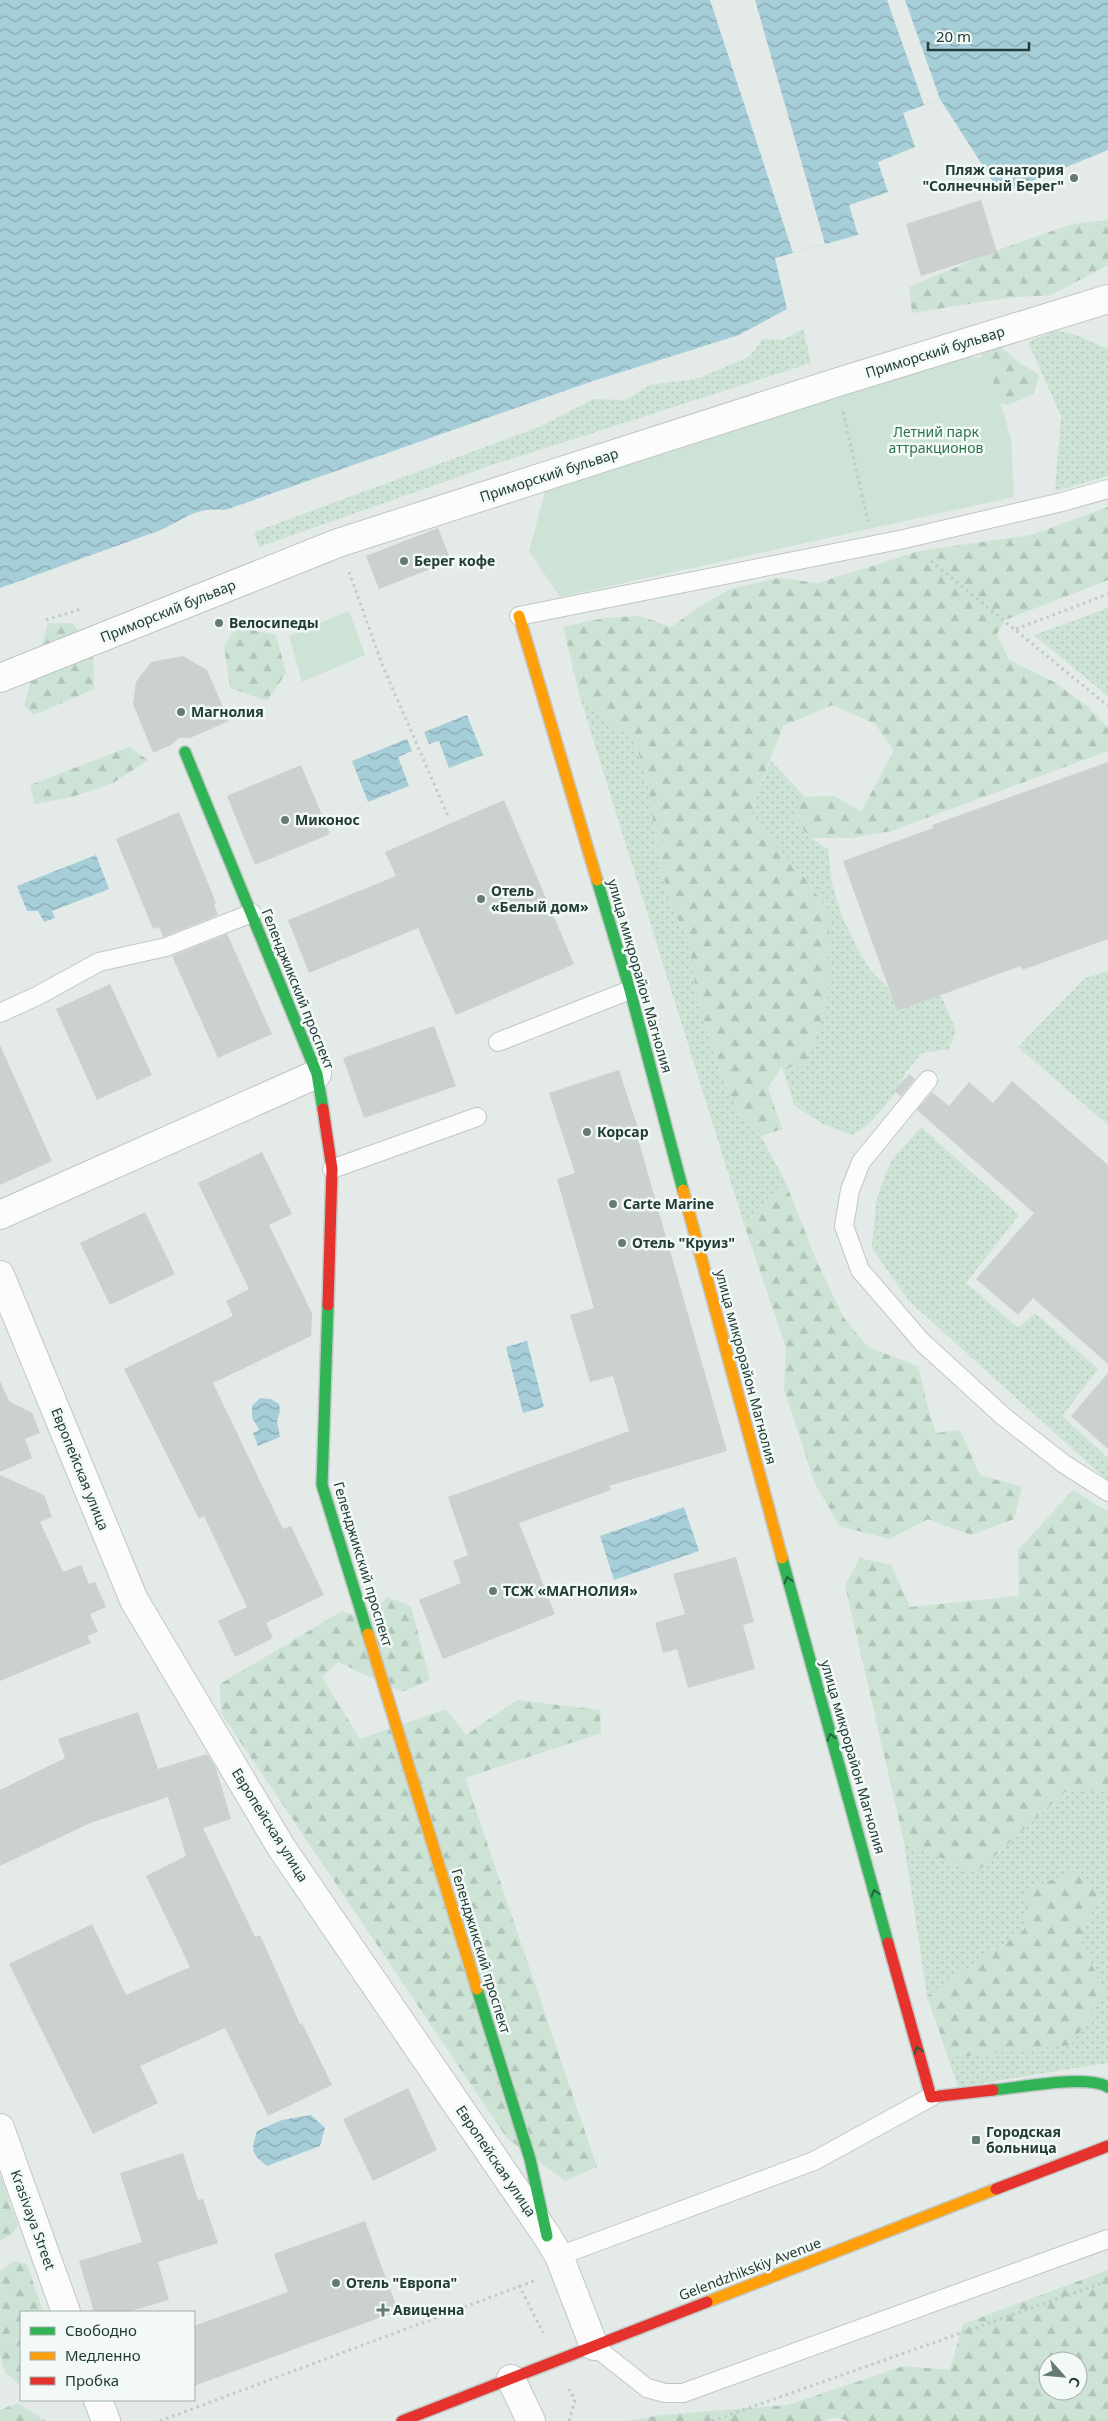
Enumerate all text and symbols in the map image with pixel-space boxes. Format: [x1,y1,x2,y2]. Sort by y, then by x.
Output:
scale bar [928,20,1029,52]
text: 20 m [936,26,971,46]
place label: Пляж санатория "Солнечный Берег" [922,160,1064,195]
marker: Пляж санатория "Солнечный Берег" [1068,172,1080,184]
street label: Приморский бульвар [863,321,1007,382]
park label: Летний парк аттракционов [889,422,983,457]
street label: Приморский бульвар [477,443,621,506]
place label: Берег кофе [414,551,495,570]
marker: Берег кофе [398,555,410,567]
street label: Приморский бульвар [97,575,239,646]
place label: Велосипеды [229,613,319,632]
marker: Велосипеды [213,617,225,629]
place label: Магнолия [191,702,264,721]
marker: Магнолия [175,706,187,718]
place label: Миконос [295,810,360,829]
marker: Миконос [279,814,291,826]
street label: улица микрорайон Магнолия [604,877,677,1075]
place label: Отель «Белый дом» [491,881,589,916]
marker: Отель «Белый дом» [475,893,487,905]
street label: Геленджикский проспект [258,906,340,1072]
place label: Корсар [597,1122,649,1141]
marker: Корсар [581,1126,593,1138]
place label: Carte Marine [623,1194,714,1213]
marker: Carte Marine [607,1198,619,1210]
place label: Отель "Круиз" [632,1233,735,1252]
marker: Отель "Круиз" [616,1237,628,1249]
street label: улица микрорайон Магнолия [711,1267,782,1466]
street label: Европейская улица [47,1405,114,1533]
street label: Геленджикский проспект [329,1479,398,1649]
one-way arrow [783,1577,793,1585]
place label: ТСЖ «МАГНОЛИЯ» [503,1581,638,1600]
marker: ТСЖ «МАГНОЛИЯ» [487,1585,499,1597]
street label: улица микрорайон Магнолия [817,1658,890,1856]
one-way arrow [827,1733,837,1741]
street label: Европейская улица [228,1764,313,1885]
street label: Геленджикский проспект [447,1866,516,2036]
one-way arrow [870,1890,880,1898]
one-way arrow [914,2046,924,2054]
street label: Европейская улица [452,2101,541,2220]
place label: Городская больница [986,2122,1061,2157]
marker: Городская больница [970,2134,982,2146]
street label: Krasivaya Street [7,2167,60,2272]
street label: Gelendzhikskiy Avenue [676,2233,824,2304]
place label: Отель "Европа" [346,2273,457,2292]
marker: Отель "Европа" [330,2277,342,2289]
place label: Авиценна [393,2300,464,2319]
marker: Авиценна [377,2304,389,2316]
legend [20,2311,195,2401]
text: Свободно [65,2320,137,2340]
text: Медленно [65,2345,141,2365]
north arrow [1038,2351,1088,2401]
text: Пробка [65,2370,119,2390]
text: С [1065,2374,1086,2390]

